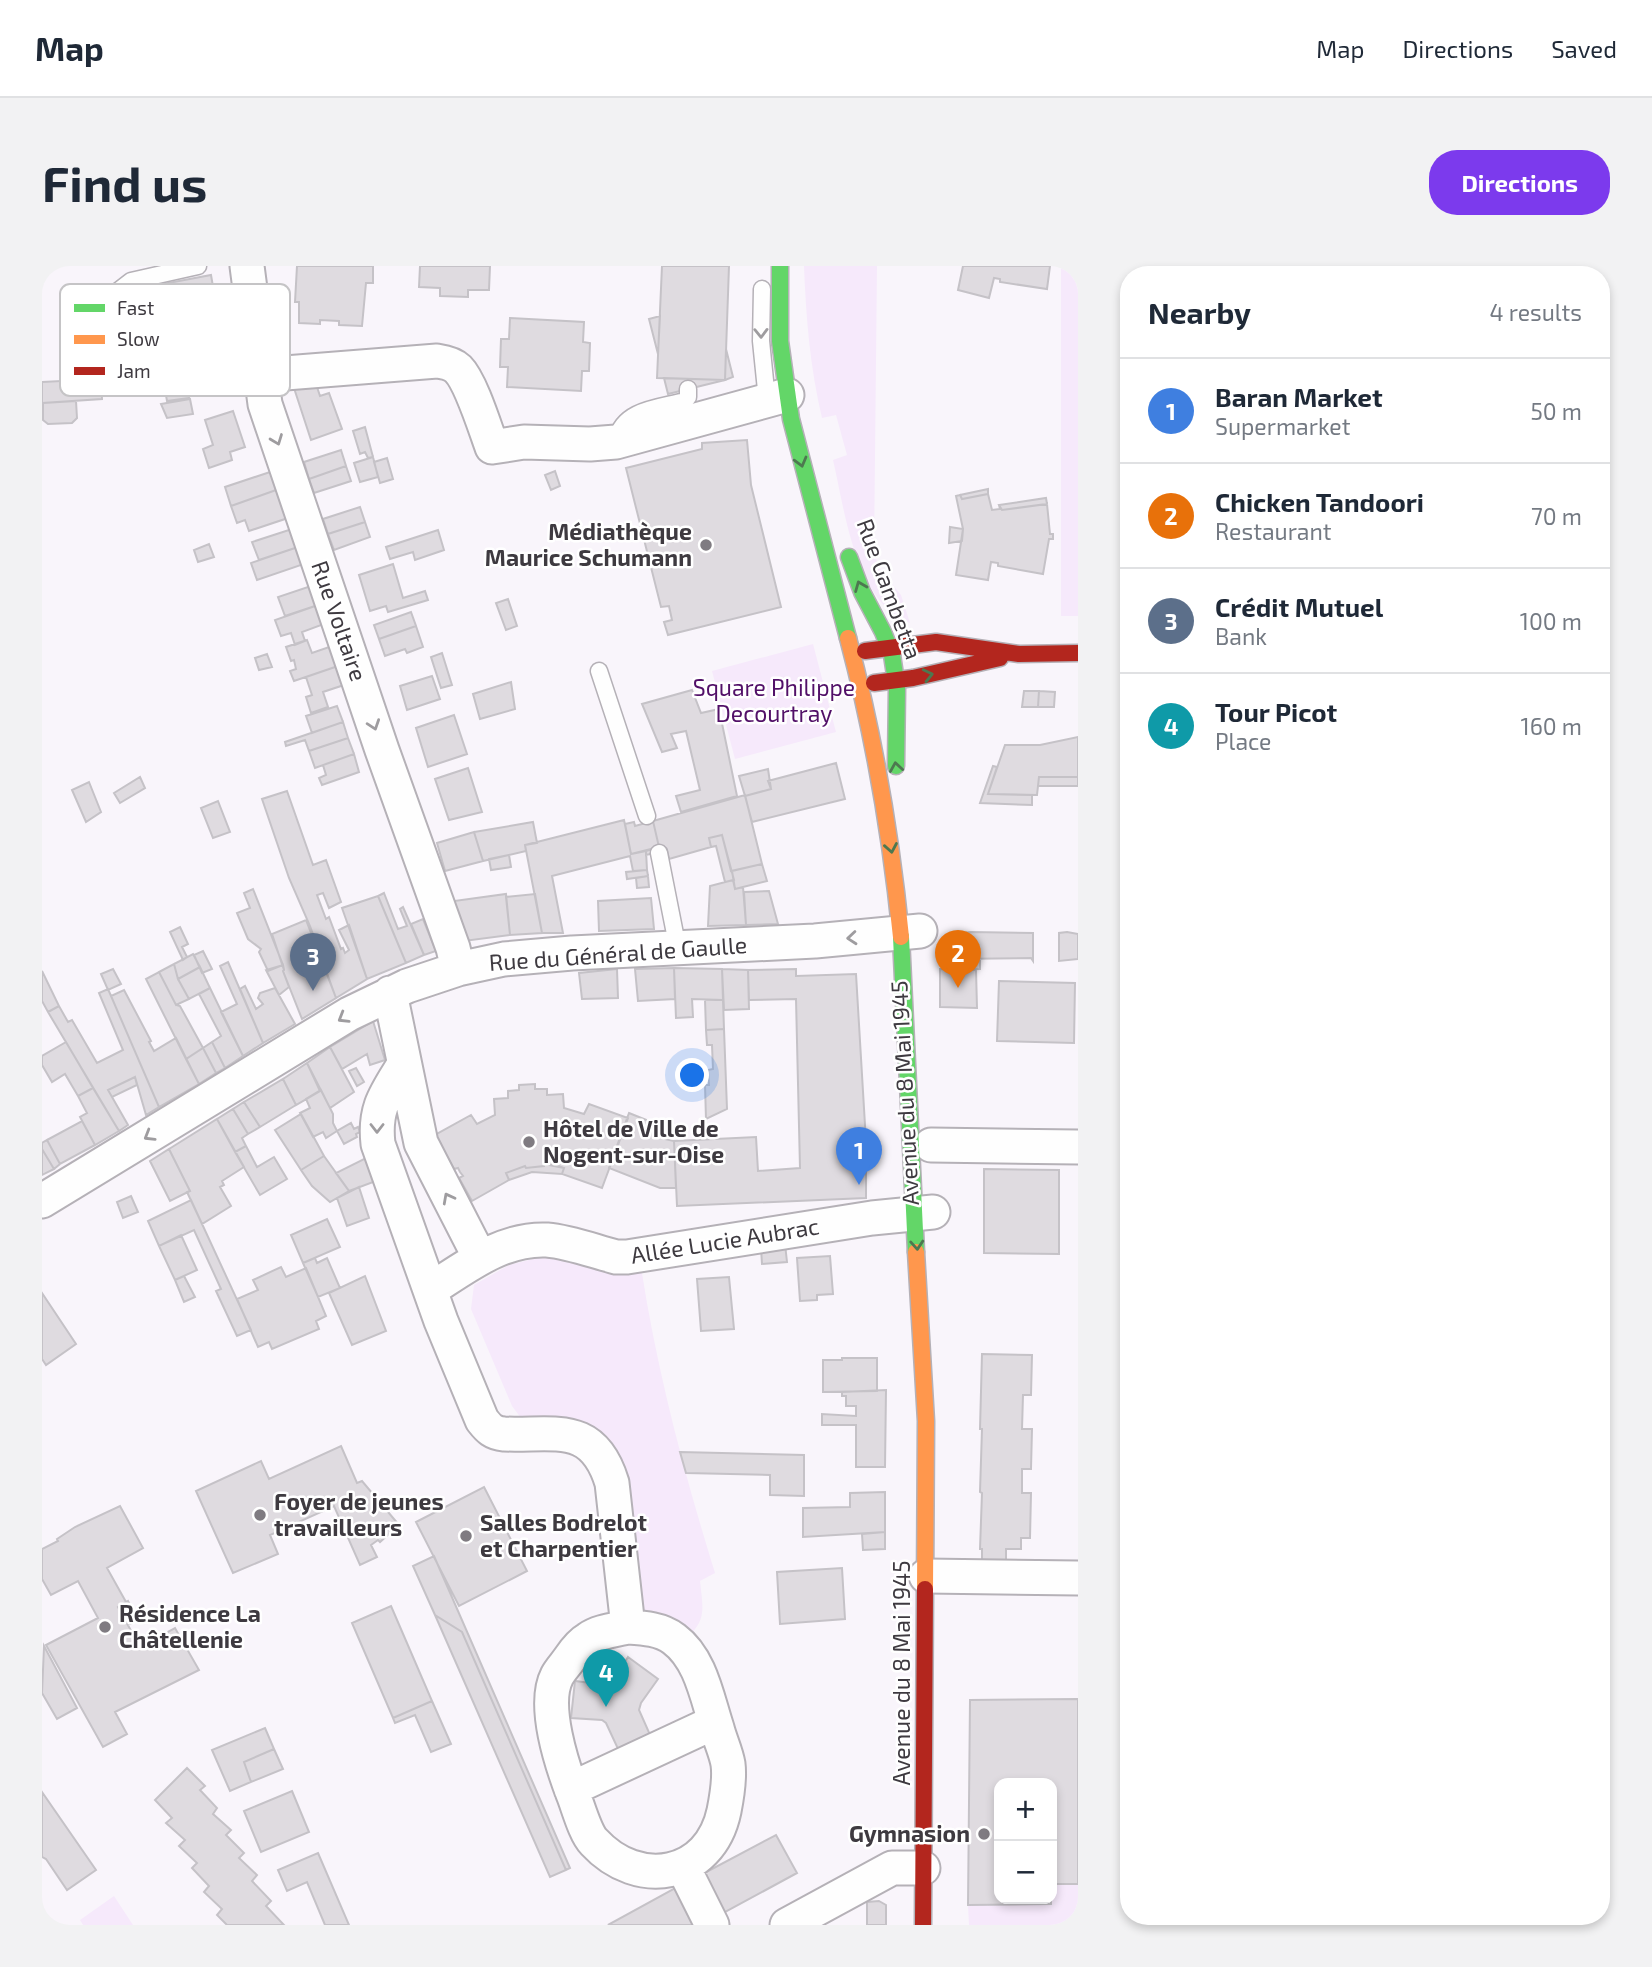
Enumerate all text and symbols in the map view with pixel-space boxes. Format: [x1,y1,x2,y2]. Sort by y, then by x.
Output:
text: Map [35,28,104,68]
text: Map [1316,34,1364,63]
text: Directions [1402,34,1513,63]
text: Saved [1551,34,1617,63]
button: Directions [1429,150,1610,215]
text: Find us [42,153,207,212]
legend [60,284,290,396]
text: Nearby [1148,294,1251,330]
text: Fast [117,296,154,319]
text: 4 results [1490,298,1582,326]
text: Slow [117,327,160,350]
one-way arrow [753,329,769,339]
text: Jam [117,359,151,382]
text: Baran Market [1215,381,1383,412]
text: 1 [1166,397,1176,425]
text: 50 m [1531,397,1582,425]
text: Supermarket [1215,412,1350,440]
one-way arrow [269,434,283,446]
one-way arrow [793,456,808,468]
text: Chicken Tandoori [1215,486,1424,517]
text: 2 [1164,502,1178,530]
text: 70 m [1531,502,1582,530]
street label: Rue Gambetta [852,515,928,663]
place label: Médiathèque Maurice Schumann [485,517,692,571]
text: Restaurant [1215,517,1332,545]
marker: Médiathèque Maurice Schumann [698,537,714,553]
street label: Rue Voltaire [306,557,374,685]
one-way arrow [854,580,868,592]
text: Crédit Mutuel [1215,591,1383,622]
text: 3 [1164,607,1178,635]
text: 100 m [1520,607,1582,635]
text: Bank [1215,622,1267,650]
one-way arrow [922,669,934,683]
park label: Square Philippe Decourtray [693,673,855,727]
text: Tour Picot [1215,696,1337,727]
text: 4 [1164,712,1178,740]
text: 160 m [1521,712,1582,740]
one-way arrow [366,719,380,731]
text: Place [1215,727,1271,755]
one-way arrow [889,761,904,773]
one-way arrow [883,842,898,854]
street label: Rue du Général de Gaulle [488,930,748,976]
one-way arrow [846,930,857,945]
pin: 2 [935,930,981,988]
pin: 3 [290,933,336,991]
street label: Avenue du 8 Mai 1945 [884,980,924,1206]
one-way arrow [337,1010,350,1023]
your location [675,1058,709,1092]
place label: Hôtel de Ville de Nogent-sur-Oise [543,1114,724,1168]
one-way arrow [369,1123,385,1133]
pin: 1 [836,1127,882,1185]
one-way arrow [143,1128,156,1141]
marker: Hôtel de Ville de Nogent-sur-Oise [521,1134,537,1150]
one-way arrow [442,1193,456,1205]
street label: Allée Lucie Aubrac [629,1211,821,1269]
one-way arrow [909,1240,924,1251]
place label: Foyer de jeunes travailleurs [274,1487,444,1541]
marker: Foyer de jeunes travailleurs [252,1507,268,1523]
place label: Salles Bodrelot et Charpentier [480,1508,647,1562]
marker: Salles Bodrelot et Charpentier [458,1528,474,1544]
street label: Avenue du 8 Mai 1945 [887,1560,915,1786]
place label: Résidence La Châtellenie [119,1599,261,1653]
marker: Résidence La Châtellenie [97,1619,113,1635]
pin: 4 [583,1649,629,1707]
map controls [994,1778,1057,1904]
button: + [994,1778,1057,1841]
place label: Gymnasion [849,1819,970,1847]
marker: Gymnasion [976,1826,992,1842]
button: − [994,1841,1057,1904]

